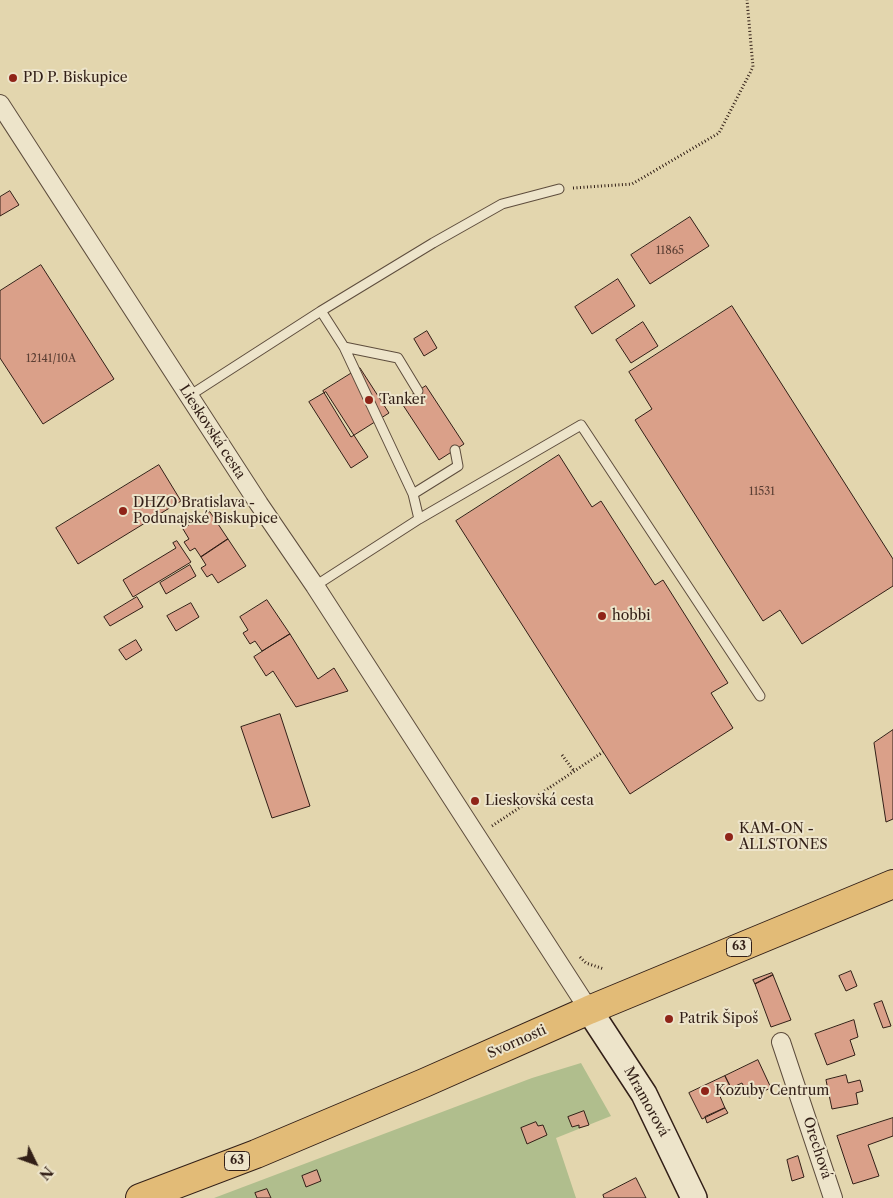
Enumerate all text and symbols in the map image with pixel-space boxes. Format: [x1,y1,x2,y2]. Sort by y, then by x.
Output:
place label: PD P. Biskupice [23,70,128,86]
marker: PD P. Biskupice [7,72,19,84]
house number: 11865 [656,244,684,258]
house number: 12141/10A [26,352,76,366]
street label: Lieskovská cesta [175,382,249,482]
place label: Tanker [379,392,426,408]
marker: Tanker [363,394,375,406]
house number: 11531 [749,485,775,499]
place label: DHZO Bratislava - Podunajské Biskupice [133,495,278,528]
marker: DHZO Bratislava - Podunajské Biskupice [117,505,129,517]
place label: hobbi [612,608,651,624]
marker: hobbi [596,610,608,622]
place label: Lieskovská cesta [485,793,594,809]
marker: Lieskovská cesta [469,795,481,807]
place label: KAM-ON - ALLSTONES [739,821,828,854]
marker: KAM-ON - ALLSTONES [723,831,735,843]
road number: 63 [726,938,752,956]
place label: Patrik Šipoš [679,1011,758,1027]
marker: Patrik Šipoš [663,1013,675,1025]
street label: Svornosti [485,1022,549,1062]
street label: Mramorová [620,1064,672,1140]
place label: Kozuby Centrum [715,1083,829,1099]
marker: Kozuby Centrum [699,1085,711,1097]
street label: Orechová [799,1115,835,1181]
north arrow [10,1138,60,1188]
road number: 63 [224,1152,250,1170]
text: N [35,1162,57,1184]

